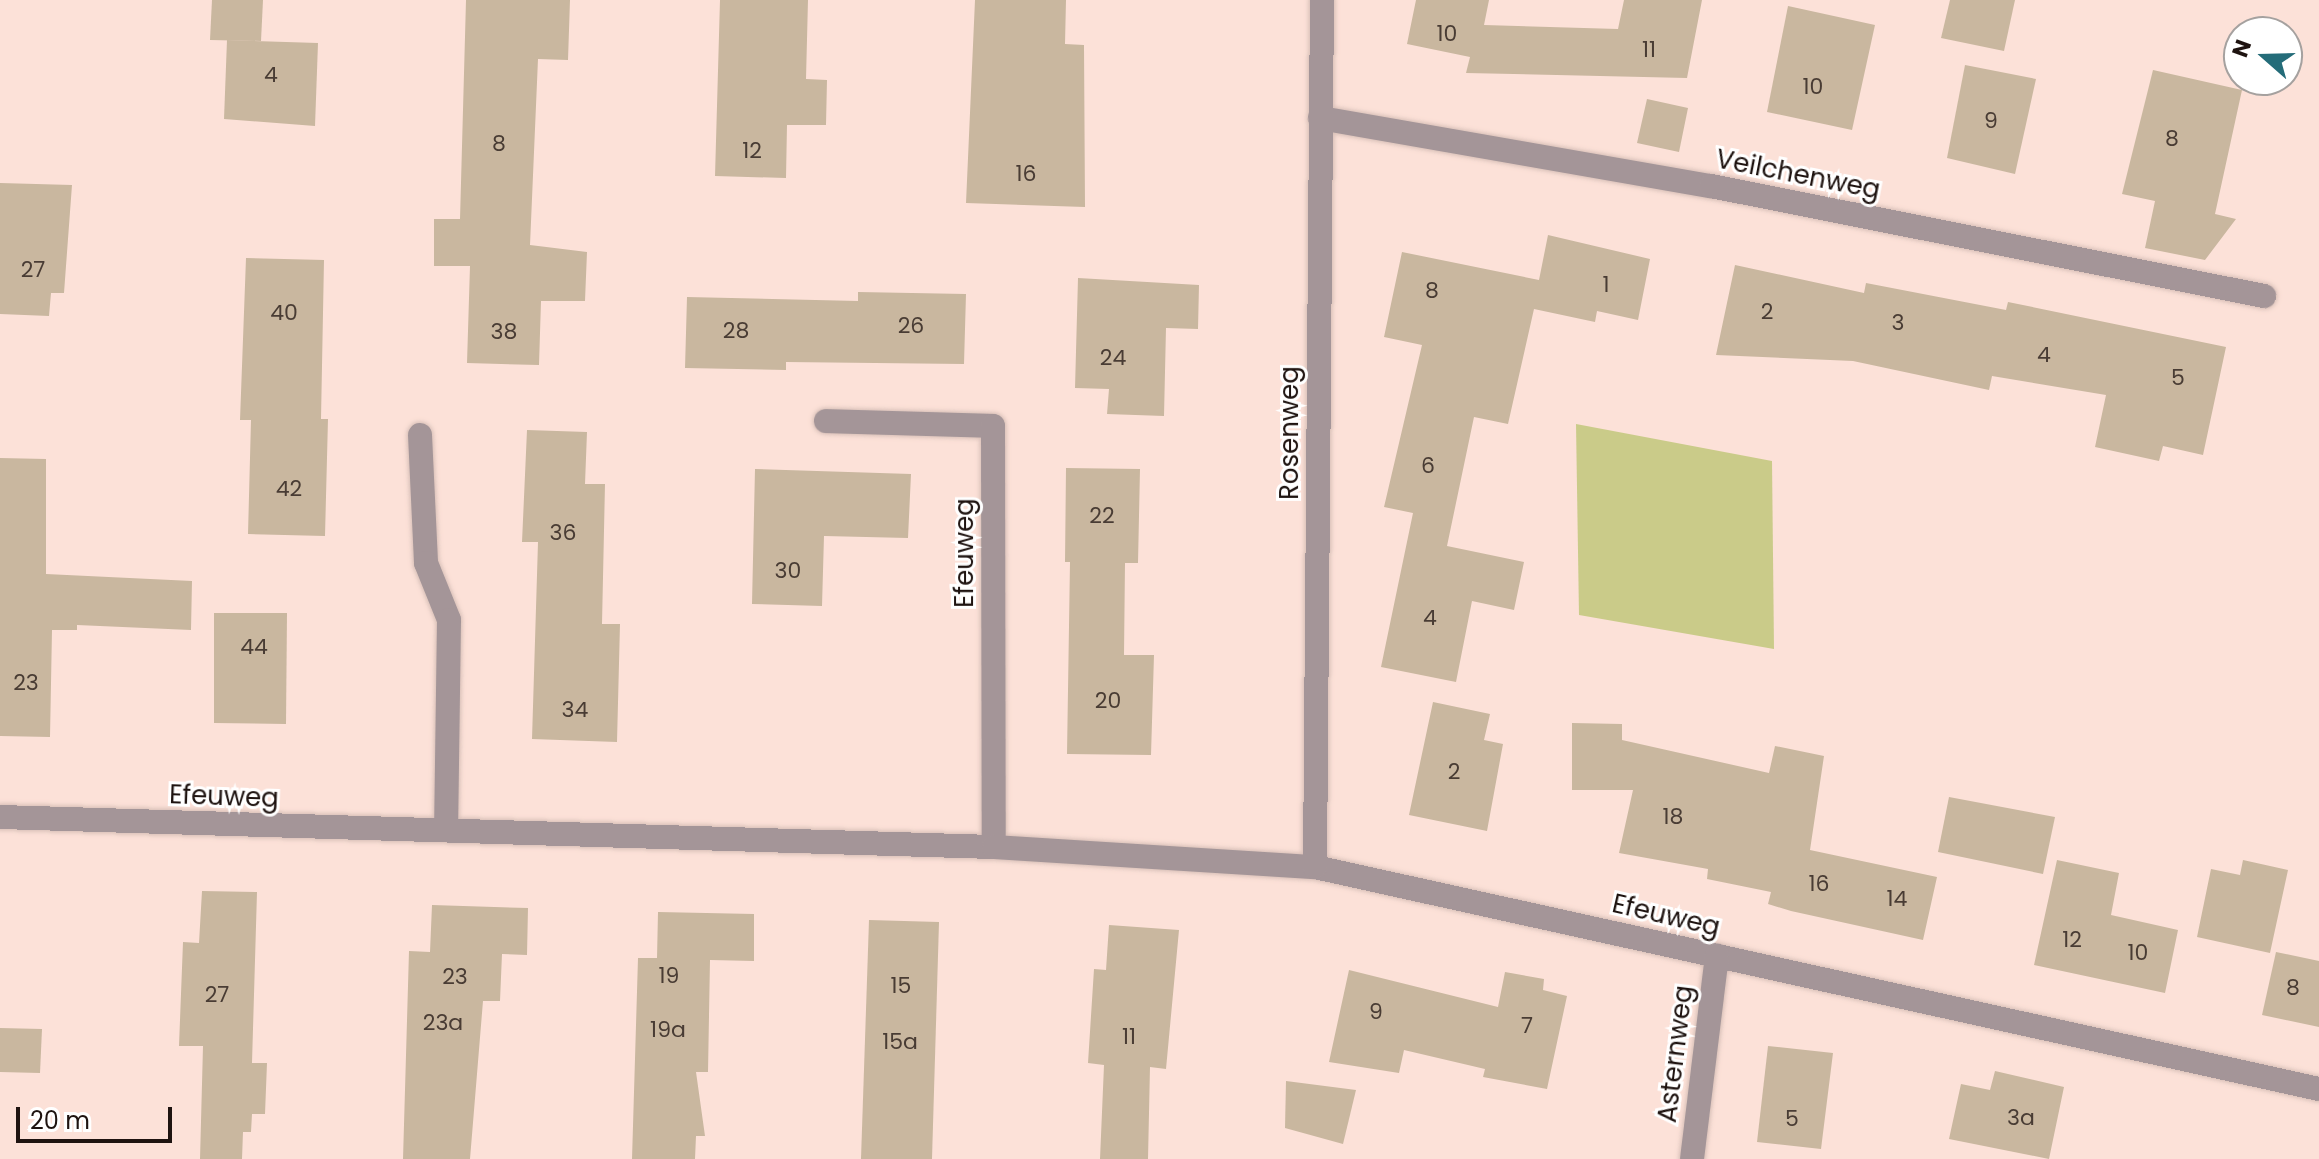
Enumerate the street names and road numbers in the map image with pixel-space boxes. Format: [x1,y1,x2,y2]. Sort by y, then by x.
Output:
street label: Veilchenweg [1713,144,1883,206]
street label: Rosenweg [1274,366,1306,500]
street label: Efeuweg [949,498,981,608]
street label: Efeuweg [169,779,279,815]
street label: Efeuweg [1609,888,1723,944]
street label: Asternweg [1652,984,1700,1124]

